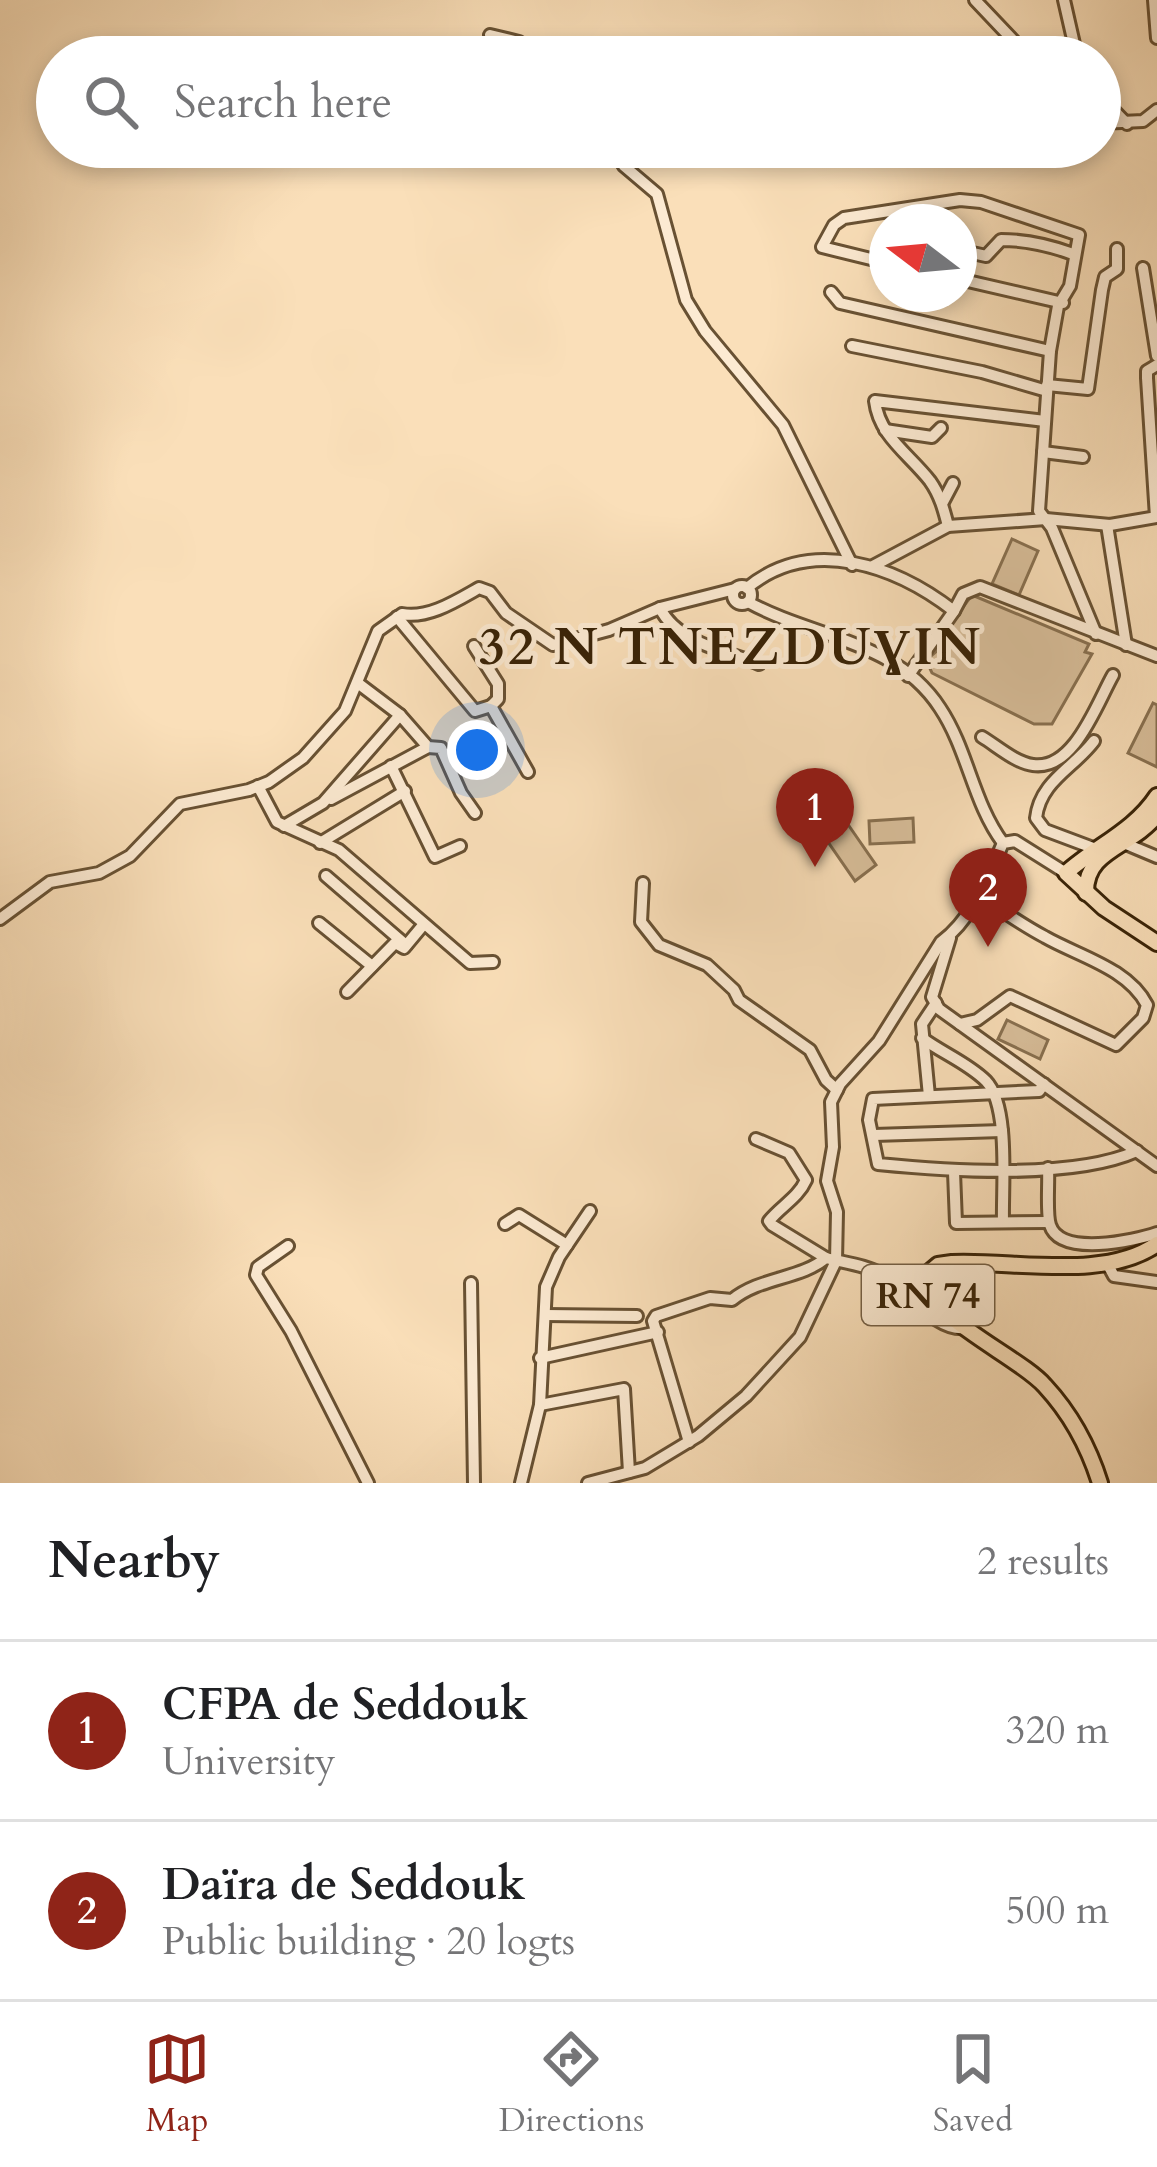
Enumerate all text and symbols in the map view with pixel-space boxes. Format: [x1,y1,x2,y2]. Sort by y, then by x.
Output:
search box [36,36,1121,168]
icon: search [78,69,144,135]
text: Search here [174,72,392,133]
north arrow [869,204,977,312]
district label: 32 N TNEZDUƔIN [479,613,983,683]
your location [447,720,507,780]
pin: 1 [776,768,854,867]
pin: 2 [949,848,1027,947]
road number: RN 74 [862,1265,994,1325]
text: Nearby [48,1526,220,1596]
text: 2 results [977,1535,1109,1588]
text: CFPA de Seddouk [162,1674,528,1735]
text: 1 [77,1704,97,1757]
text: 320 m [1006,1704,1109,1757]
text: University [162,1735,336,1788]
text: Daïra de Seddouk [162,1854,525,1915]
text: 2 [77,1884,97,1937]
text: 500 m [1006,1884,1109,1937]
text: Public building · 20 logts [162,1915,575,1968]
tab: Map [144,2026,210,2143]
tab: Directions [499,2026,644,2143]
tab: Saved [933,2026,1013,2143]

